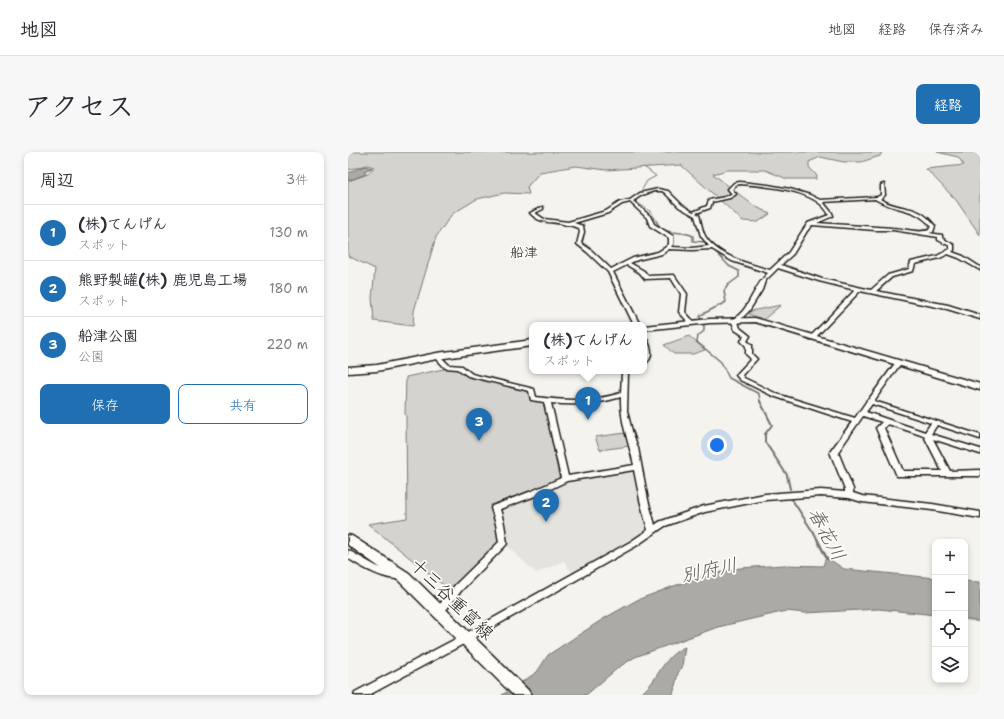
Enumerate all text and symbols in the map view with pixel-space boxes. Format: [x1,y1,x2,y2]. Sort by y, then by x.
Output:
text: 地図 [20,17,58,42]
text: 地図 [828,20,856,38]
text: 経路 [878,20,906,38]
text: 保存済み [928,20,984,38]
button: 経路 [916,84,980,124]
text: アクセス [24,87,134,125]
text: 周辺 [40,169,74,191]
text: 3件 [286,171,308,188]
text: (株)てんげん [78,214,167,234]
text: 1 [50,224,56,241]
text: 130 m [270,224,308,241]
text: スポット [78,236,130,253]
district label: 船津 [510,243,538,261]
text: 熊野製罐(株) 鹿児島工場 [78,270,248,290]
text: 2 [48,280,58,297]
text: 180 m [269,280,308,297]
text: スポット [78,292,130,309]
popup [529,322,647,374]
text: 船津公園 [78,326,138,346]
text: (株)てんげん [543,330,633,350]
text: 3 [48,336,58,353]
text: 220 m [266,336,308,353]
text: 公園 [78,348,104,365]
text: スポット [543,352,595,369]
button: 保存 [40,384,170,424]
button: 共有 [178,384,308,424]
pin: 1 [575,387,601,420]
pin: 3 [466,408,492,441]
your location [707,435,727,455]
pin: 2 [533,489,559,522]
water label: 春花川 [803,503,851,565]
map controls [932,539,968,683]
button: + [932,539,968,575]
water label: 別府川 [679,552,739,588]
street label: 十三谷重富線 [405,553,499,645]
button: − [932,575,968,611]
button: locate [932,611,968,647]
button: layers [932,647,968,683]

